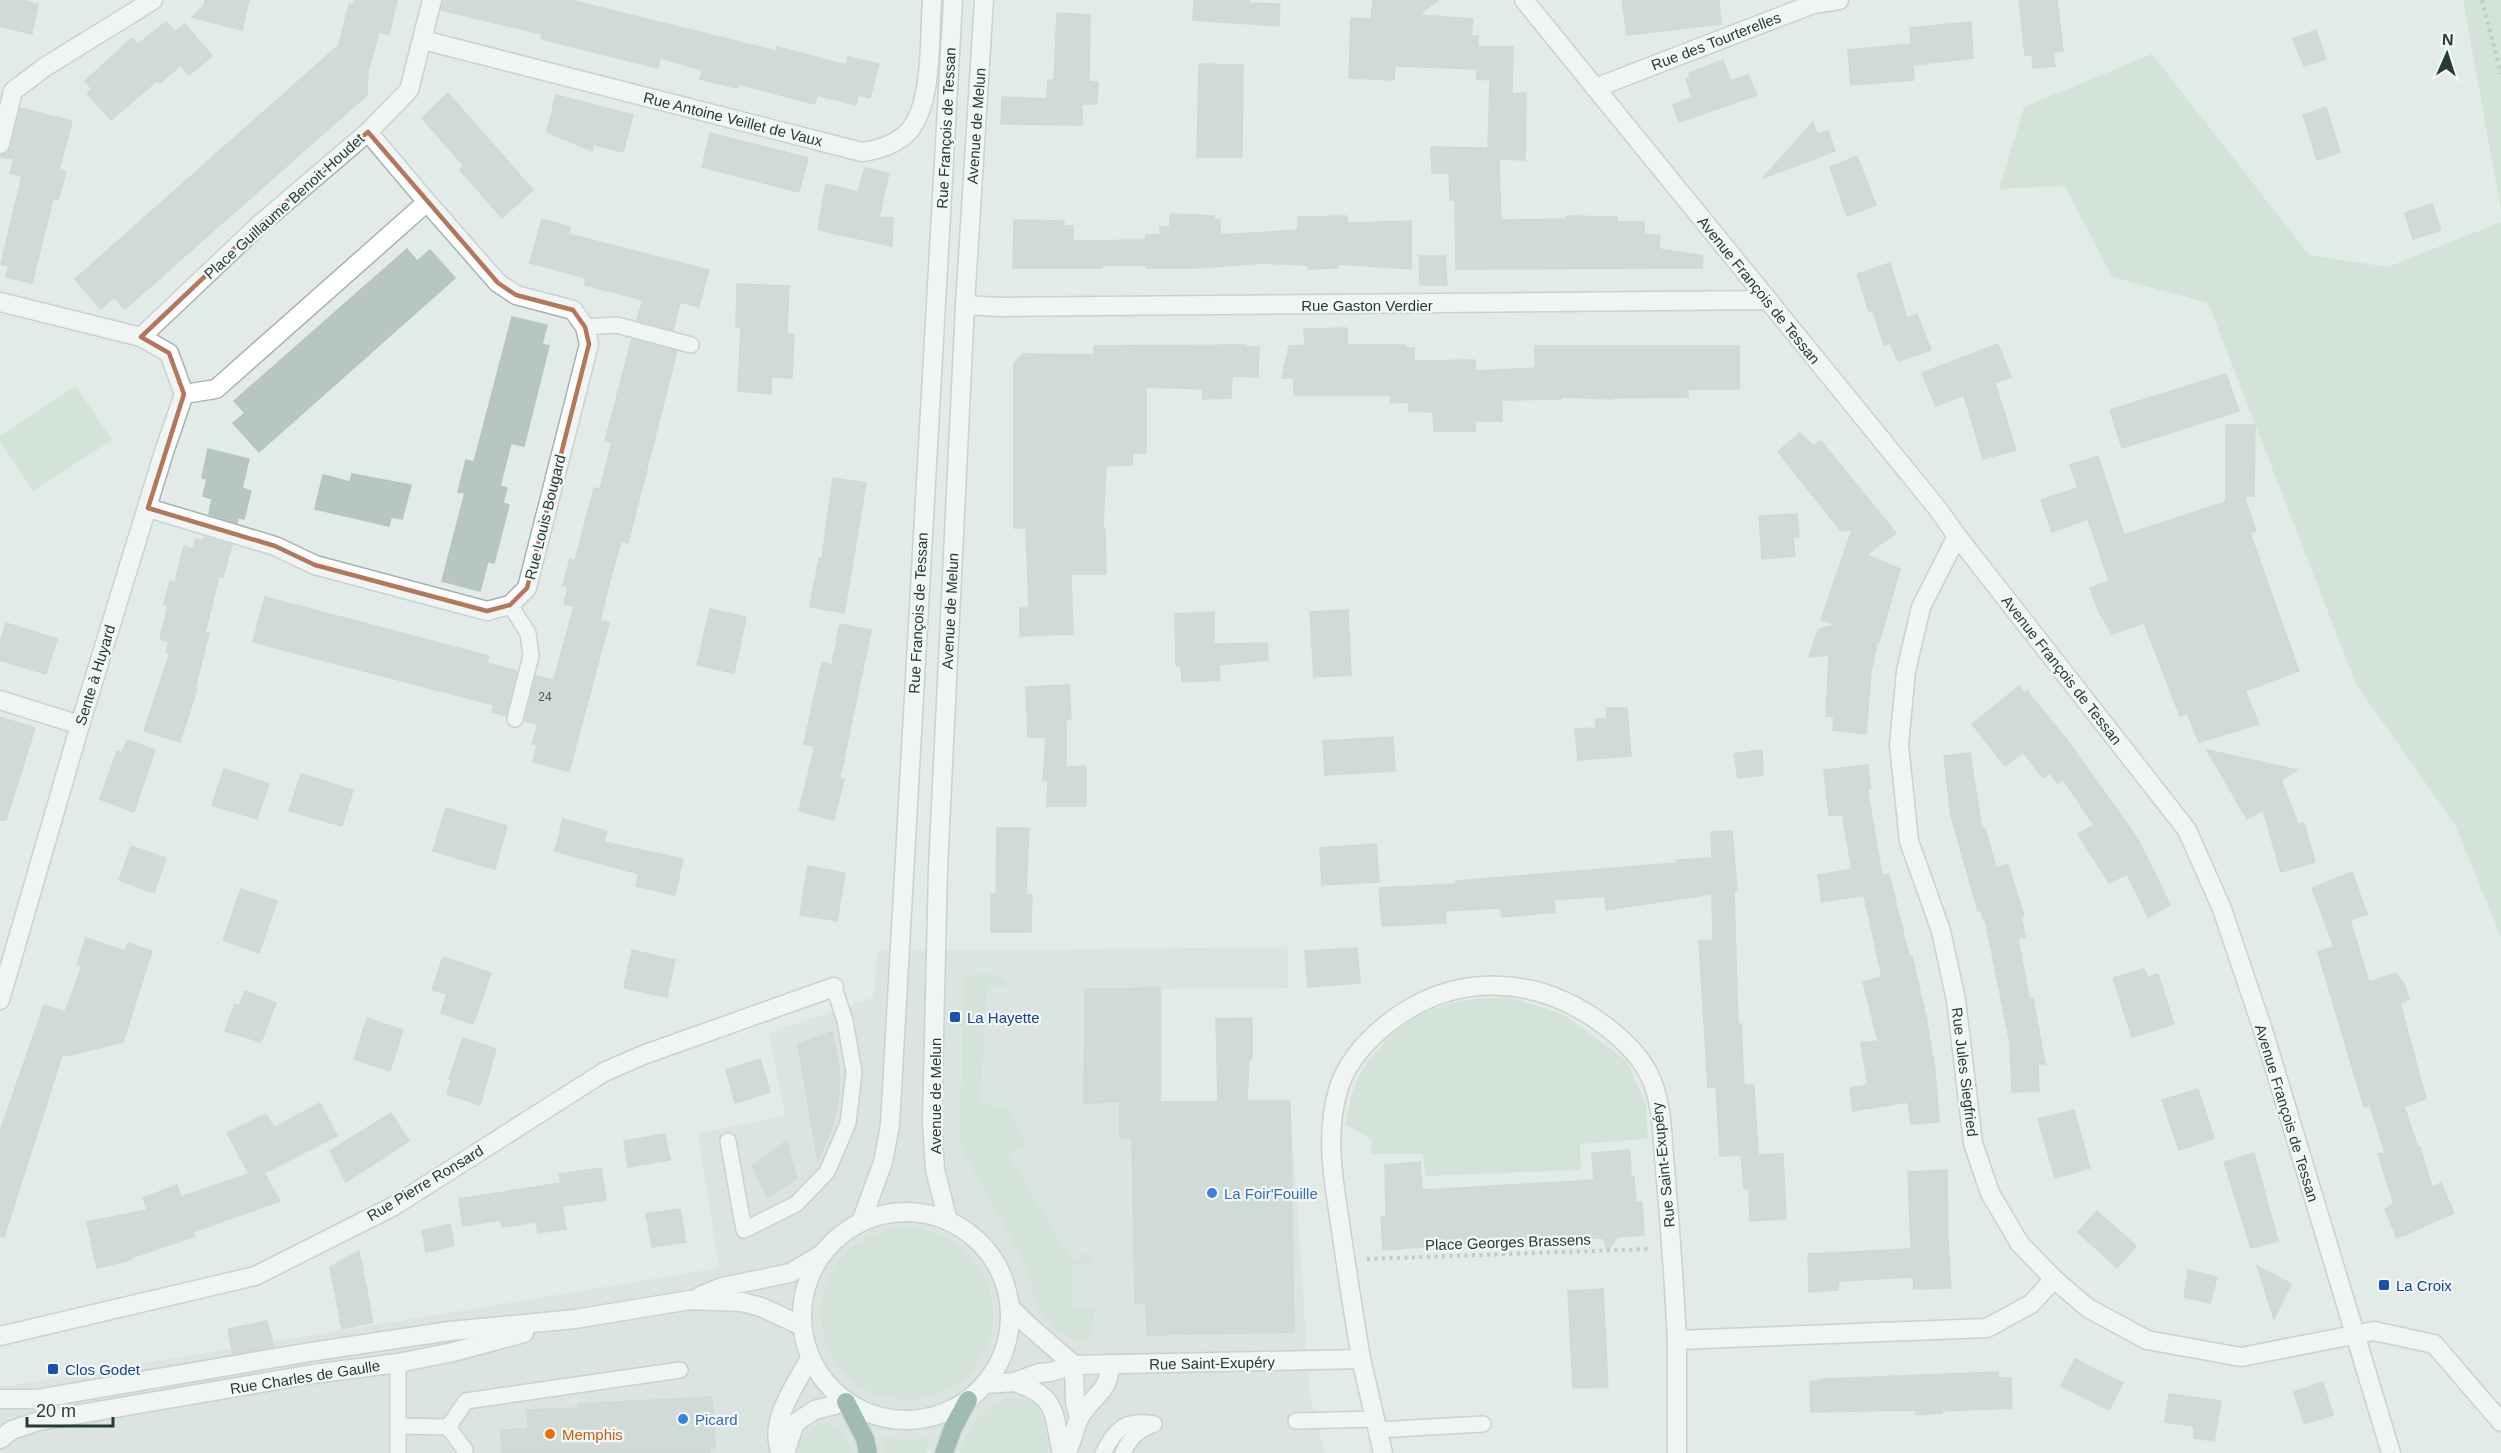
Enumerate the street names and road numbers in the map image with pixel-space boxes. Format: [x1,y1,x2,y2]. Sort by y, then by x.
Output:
street label: Rue des Tourterelles [1649,8,1783,74]
street label: Rue François de Tessan [933,47,959,209]
street label: Avenue de Melun [963,67,989,185]
street label: Rue Antoine Veillet de Vaux [642,88,825,150]
street label: Place Guillaume Benoit-Houdet [201,129,368,282]
street label: Avenue François de Tessan [1694,213,1824,367]
street label: Rue Gaston Verdier [1301,297,1433,314]
street label: Rue Louis Bougard [521,453,569,581]
street label: Rue François de Tessan [905,532,931,694]
street label: Avenue de Melun [938,552,962,670]
street label: Avenue François de Tessan [1998,592,2126,748]
street label: Sente à Huyard [72,623,118,727]
street label: Rue Jules Siegfried [1949,1006,1981,1138]
street label: Avenue François de Tessan [2252,1022,2322,1204]
street label: Avenue de Melun [927,1038,944,1154]
street label: Rue Saint-Exupéry [1648,1101,1678,1228]
street label: Rue Pierre Ronsard [364,1142,486,1224]
street label: Place Georges Brassens [1425,1231,1591,1253]
street label: Rue Saint-Exupéry [1149,1353,1276,1373]
street label: Rue Charles de Gaulle [229,1357,381,1397]

